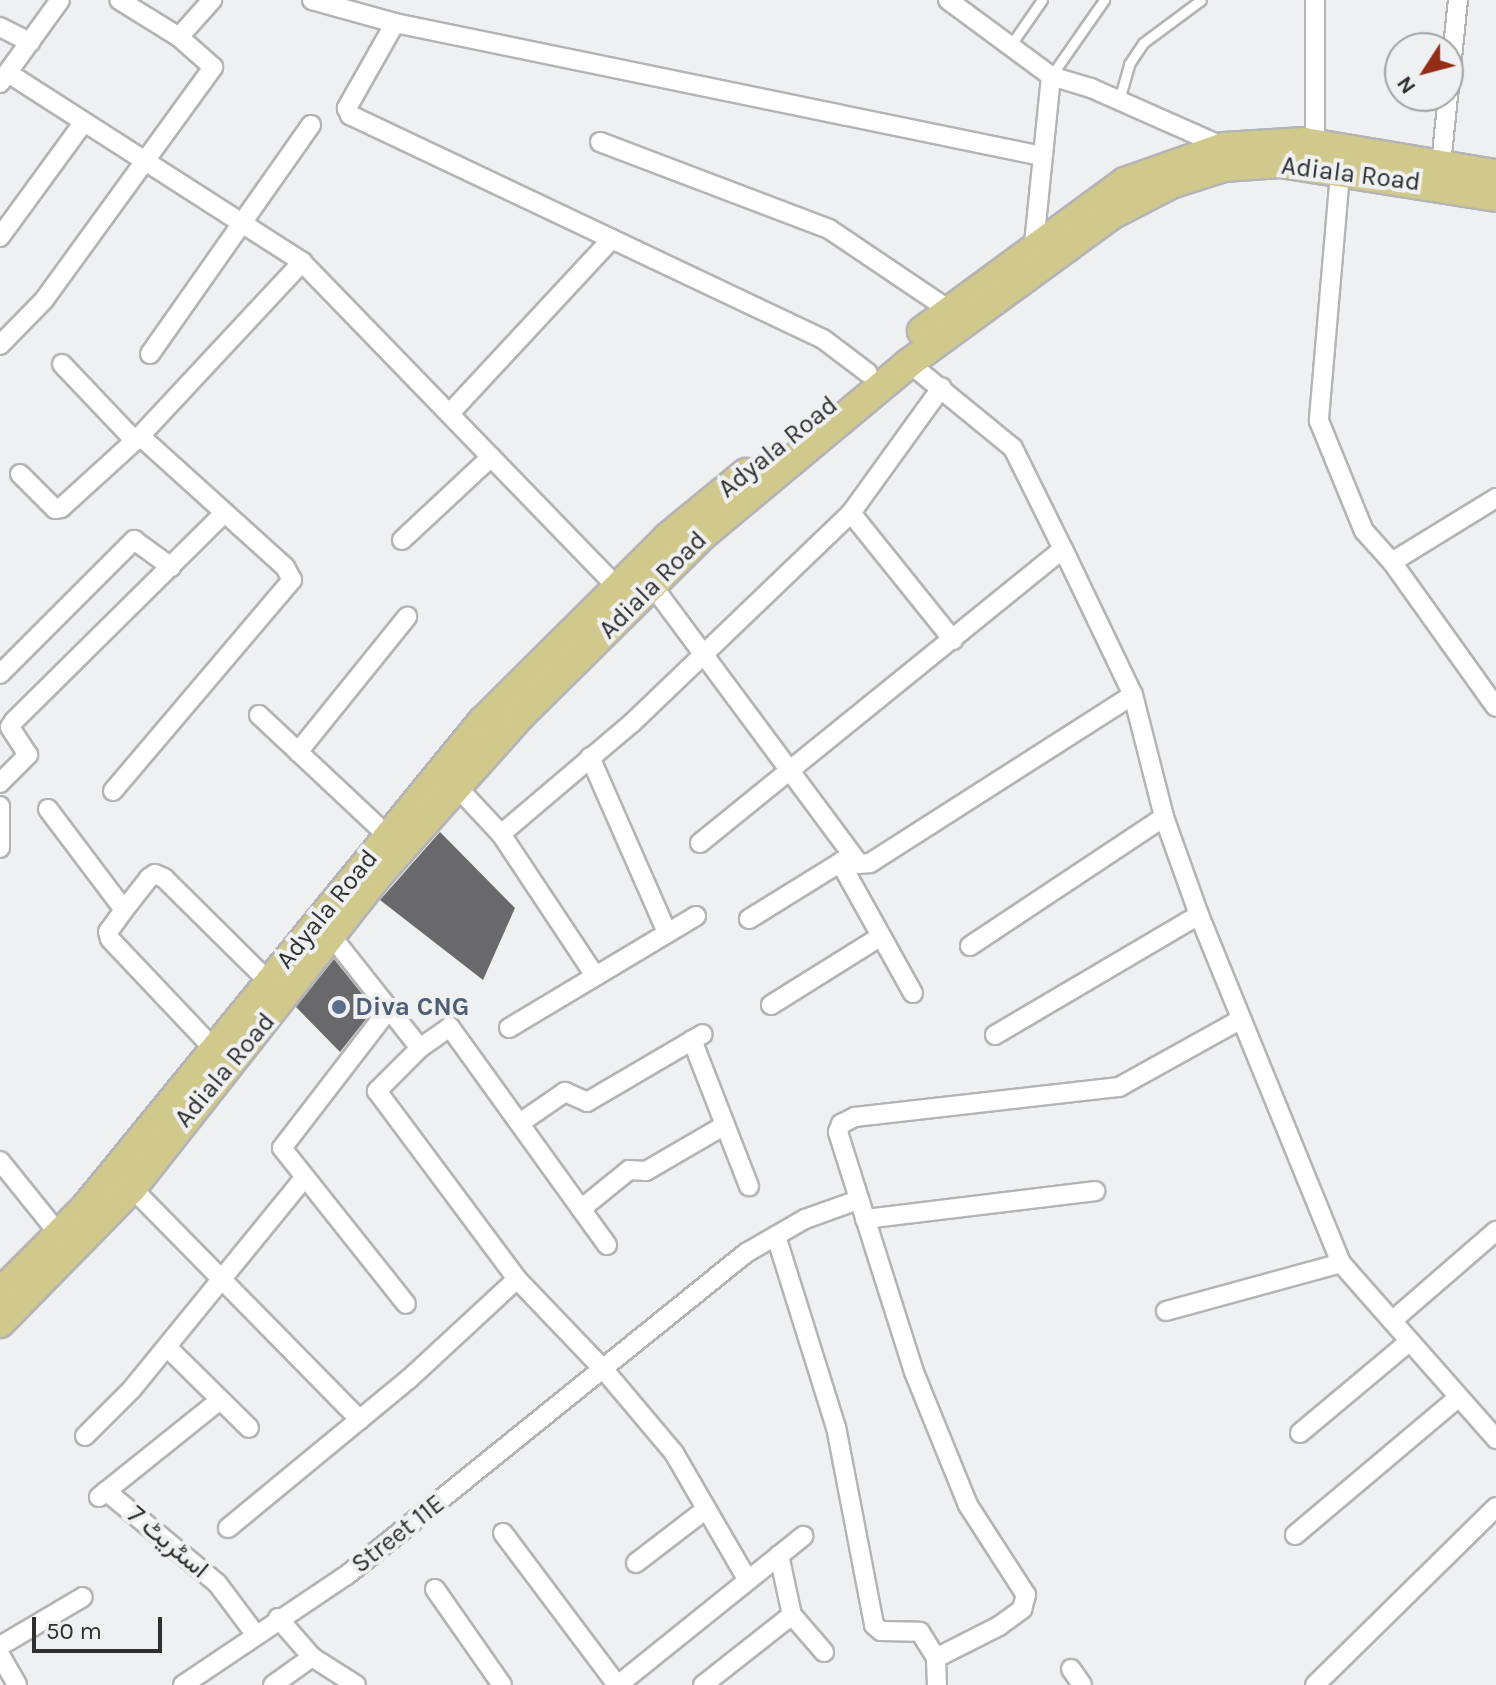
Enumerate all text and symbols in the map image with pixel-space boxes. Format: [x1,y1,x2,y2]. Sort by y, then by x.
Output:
north arrow [1384,32,1464,112]
text: N [1391,71,1421,99]
street label: Adiala Road [1280,150,1422,198]
street label: Adyala Road [712,389,844,505]
street label: Adiala Road [592,524,714,646]
street label: Adyala Road [269,843,385,975]
place label: Diva CNG [355,991,469,1023]
marker: Diva CNG [330,998,348,1016]
street label: Adiala Road [168,1006,282,1134]
street label: Street 11E [345,1488,451,1580]
street label: اسٹریٹ 7 [121,1499,215,1585]
scale bar [36,1601,166,1651]
text: 50 m [46,1617,102,1645]

